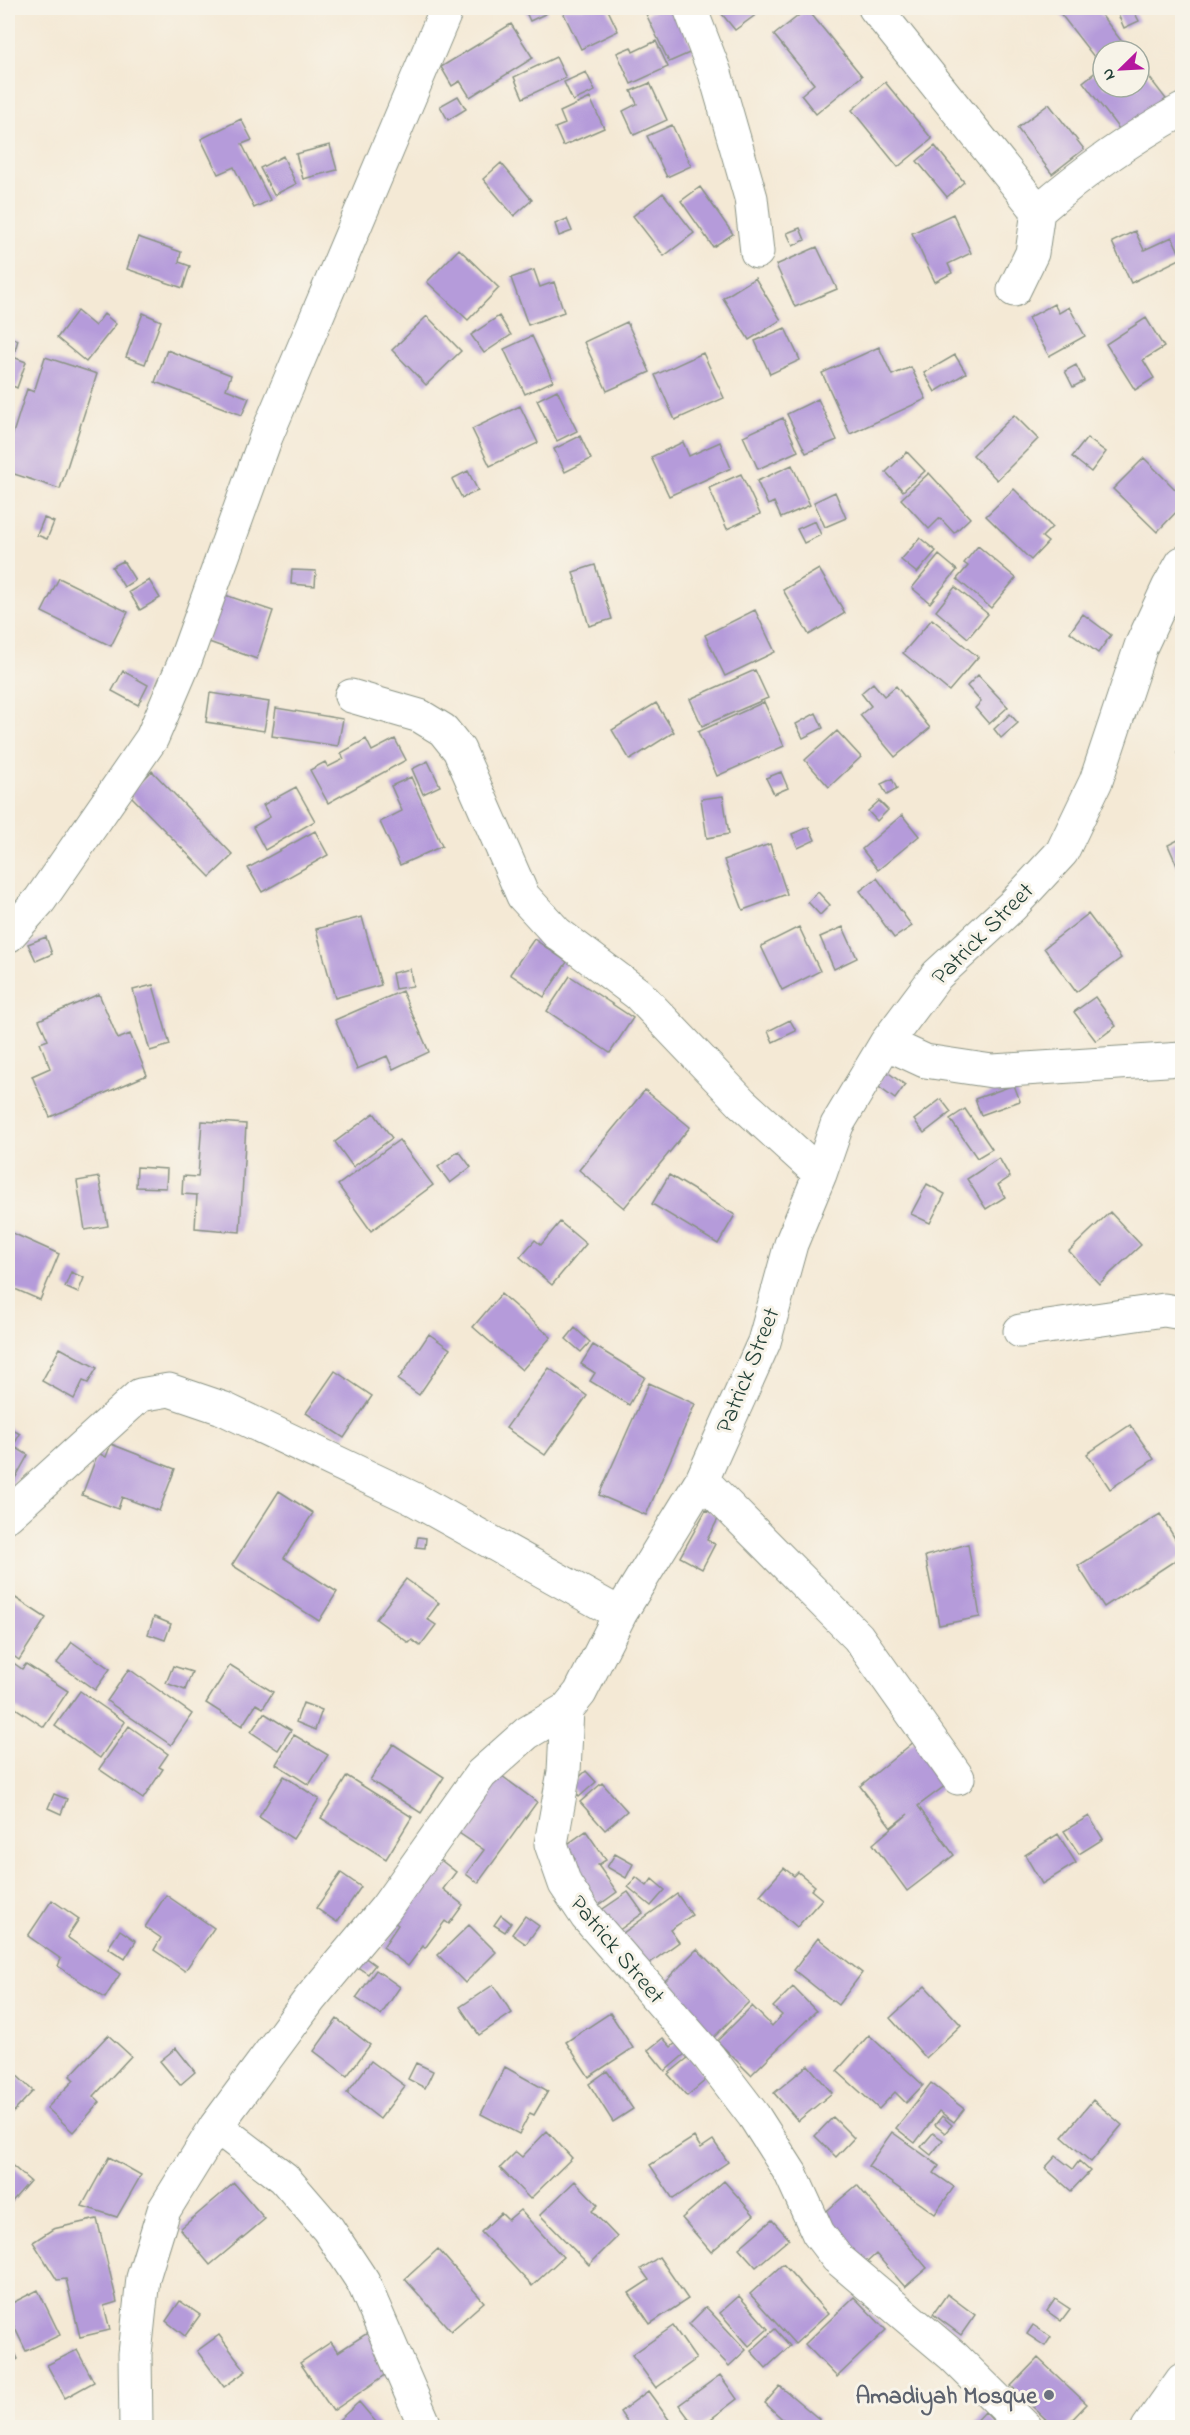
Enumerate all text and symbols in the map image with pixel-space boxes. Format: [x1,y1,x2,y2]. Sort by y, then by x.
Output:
north arrow [1091,39,1151,99]
text: N [1096,64,1122,84]
street label: Patrick Street [924,875,1043,994]
street label: Patrick Street [708,1303,790,1439]
street label: Patrick Street [560,1888,672,2013]
place label: Amadiyah Mosque [855,2380,1038,2416]
marker: Amadiyah Mosque [1042,2388,1056,2402]

